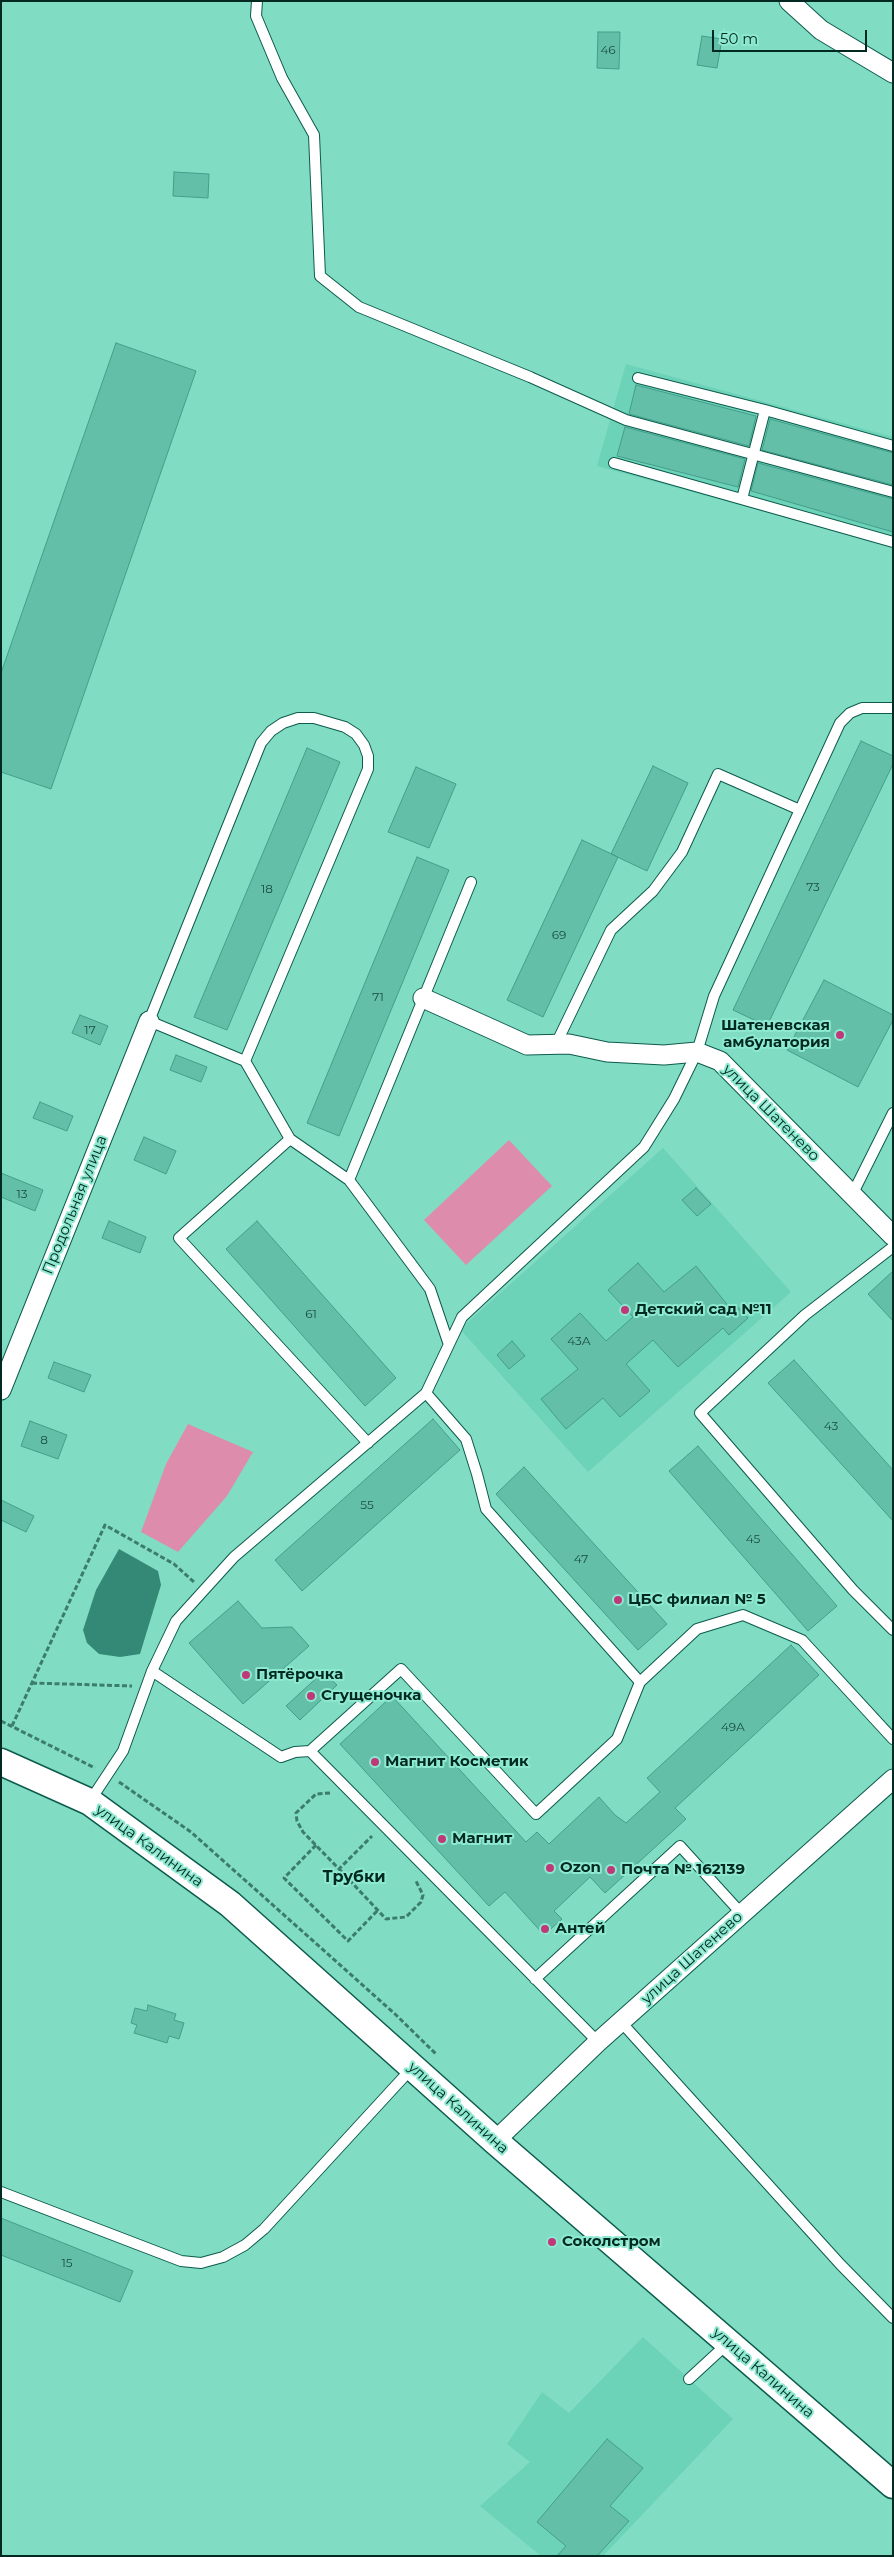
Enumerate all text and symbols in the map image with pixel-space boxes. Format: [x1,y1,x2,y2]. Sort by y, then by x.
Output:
scale bar [714,20,869,52]
text: 50 m [720,29,758,48]
house number: 46 [600,43,616,57]
house number: 73 [806,880,820,894]
house number: 18 [261,882,273,896]
house number: 69 [552,928,566,942]
house number: 71 [372,990,384,1004]
place label: Шатеневская амбулатория [721,1017,830,1052]
house number: 17 [84,1023,96,1037]
marker: Шатеневская амбулатория [834,1029,846,1041]
street label: улица Шатенево [719,1061,823,1165]
street label: Продольная улица [39,1133,111,1277]
house number: 13 [16,1187,28,1201]
place label: Детский сад №11 [635,1301,772,1319]
marker: Детский сад №11 [619,1304,631,1316]
house number: 61 [305,1307,317,1321]
house number: 43А [567,1334,591,1348]
house number: 43 [824,1419,838,1433]
house number: 8 [40,1433,48,1447]
house number: 55 [360,1498,374,1512]
house number: 45 [746,1532,760,1546]
house number: 47 [574,1552,588,1566]
place label: ЦБС филиал № 5 [628,1591,766,1609]
marker: ЦБС филиал № 5 [612,1594,624,1606]
place label: Пятёрочка [256,1666,343,1684]
marker: Пятёрочка [240,1669,252,1681]
place label: Сгущеночка [321,1687,421,1705]
marker: Сгущеночка [305,1690,317,1702]
house number: 49А [721,1720,745,1734]
place label: Магнит Косметик [385,1753,529,1771]
marker: Магнит Косметик [369,1756,381,1768]
street label: улица Калинина [92,1801,206,1891]
place label: Магнит [452,1830,512,1848]
marker: Магнит [436,1833,448,1845]
place label: Ozon [560,1859,601,1877]
place label: Почта № 162139 [621,1861,745,1879]
marker: Ozon [544,1862,556,1874]
marker: Почта № 162139 [605,1864,617,1876]
district label: Трубки [322,1867,386,1887]
street label: улица Шатенево [638,1908,746,2008]
place label: Антей [555,1920,605,1938]
marker: Антей [539,1923,551,1935]
street label: улица Калинина [404,2058,512,2158]
place label: Соколстром [562,2233,661,2251]
marker: Соколстром [546,2236,558,2248]
house number: 15 [61,2256,73,2270]
street label: улица Калинина [708,2324,818,2422]

